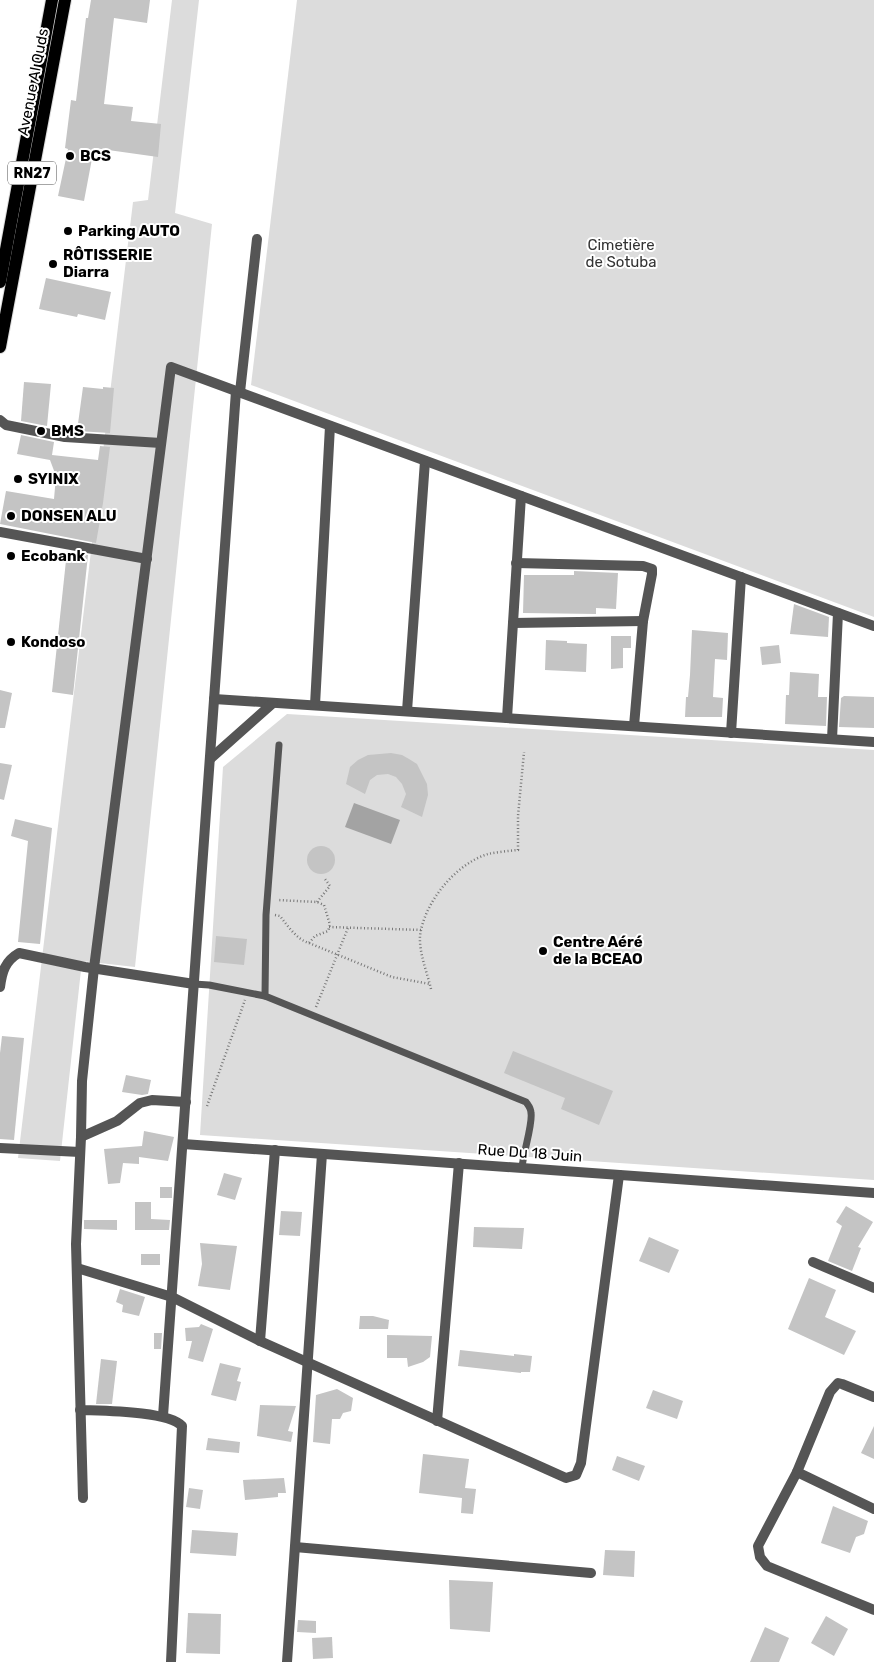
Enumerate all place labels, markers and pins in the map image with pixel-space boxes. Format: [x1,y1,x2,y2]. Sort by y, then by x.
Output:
place label: BCS [80,147,111,165]
marker: BCS [64,150,76,162]
place label: Parking AUTO [78,222,180,240]
marker: Parking AUTO [62,225,74,237]
place label: RÔTISSERIE Diarra [63,246,152,281]
marker: RÔTISSERIE Diarra [47,258,59,270]
place label: BMS [51,422,84,440]
marker: BMS [35,425,47,437]
place label: SYINIX [28,470,79,488]
marker: SYINIX [12,473,24,485]
place label: DONSEN ALU [21,507,117,525]
marker: DONSEN ALU [5,510,17,522]
place label: Ecobank [21,547,86,565]
marker: Ecobank [5,550,17,562]
place label: Kondoso [21,633,85,651]
marker: Kondoso [5,636,17,648]
place label: Centre Aéré de la BCEAO [553,933,643,968]
marker: Centre Aéré de la BCEAO [537,945,549,957]

